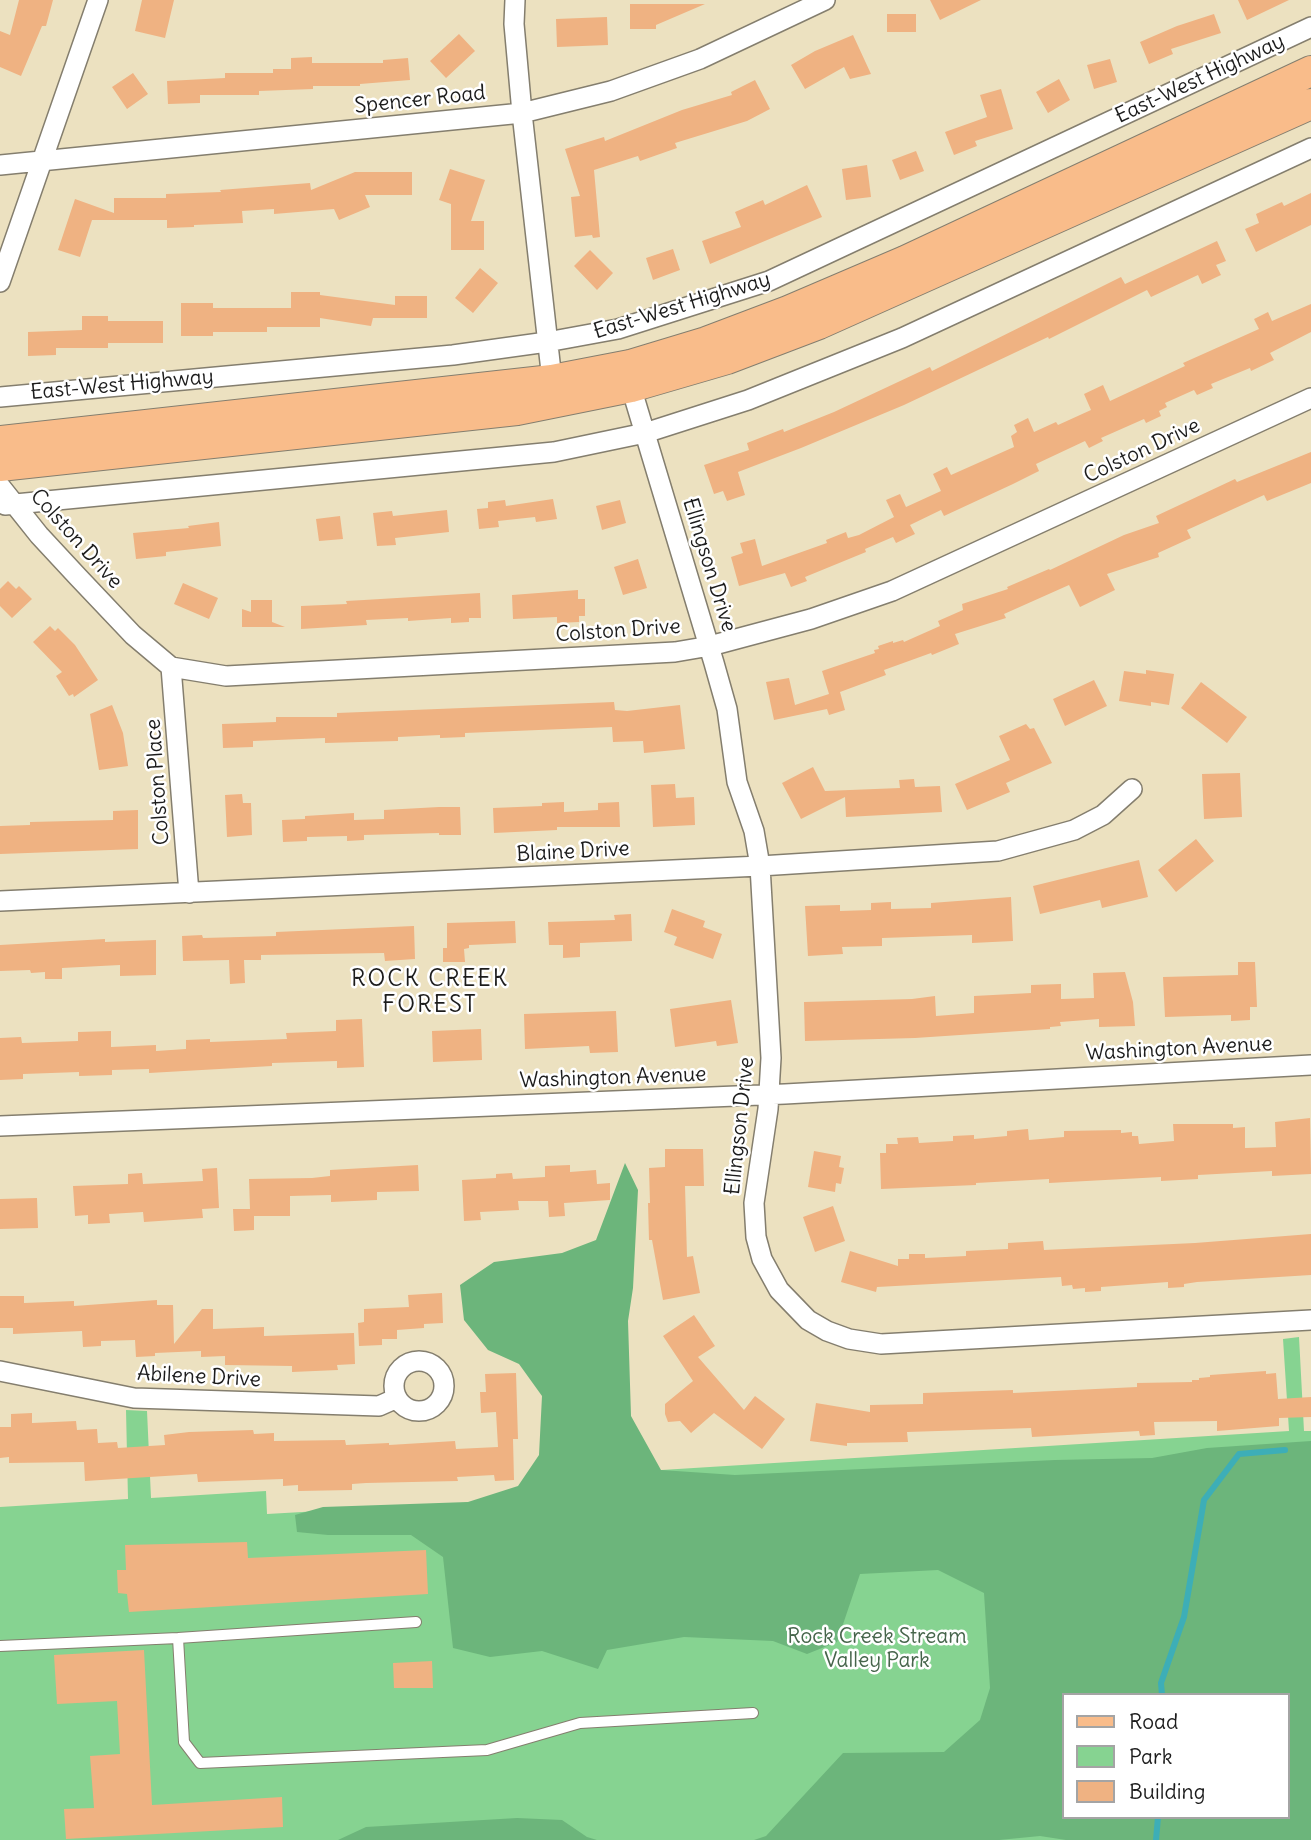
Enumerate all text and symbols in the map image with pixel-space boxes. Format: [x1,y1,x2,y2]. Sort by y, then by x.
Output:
street label: East-West Highway [1111,29,1289,129]
street label: Spencer Road [353,81,487,119]
street label: East-West Highway [590,267,774,345]
street label: East-West Highway [29,364,215,406]
street label: Colston Drive [1080,413,1204,489]
street label: Colston Drive [25,484,127,594]
street label: Ellingson Drive [677,495,741,635]
street label: Colston Drive [555,614,681,648]
street label: Colston Place [141,718,175,846]
street label: Blaine Drive [516,836,630,868]
district label: ROCK CREEK FOREST [352,965,508,1019]
street label: Washington Avenue [1085,1032,1273,1066]
street label: Ellingson Drive [720,1056,760,1196]
street label: Washington Avenue [519,1062,707,1094]
street label: Abilene Drive [136,1361,262,1393]
park label: Rock Creek Stream Valley Park [787,1624,967,1674]
legend [1062,1693,1290,1819]
text: Road [1129,1708,1178,1735]
text: Park [1129,1743,1172,1770]
text: Building [1129,1778,1205,1805]

